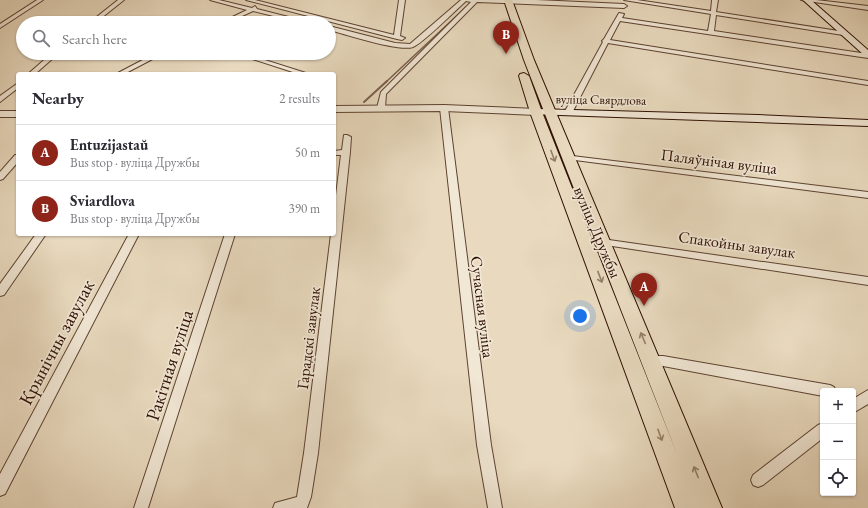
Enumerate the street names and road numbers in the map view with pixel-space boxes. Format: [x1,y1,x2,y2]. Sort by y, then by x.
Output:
street label: вуліца Свярдлова [555,90,647,109]
street label: Паляўнічая вуліца [660,144,779,179]
street label: вуліца Дружбы [569,183,626,281]
street label: Спакойны завулак [677,226,797,263]
street label: Сучасная вуліца [466,255,499,360]
street label: Крынічны завулак [13,275,100,409]
street label: Гарадскі завулак [292,285,325,390]
street label: Ракітная вуліца [140,306,199,424]

